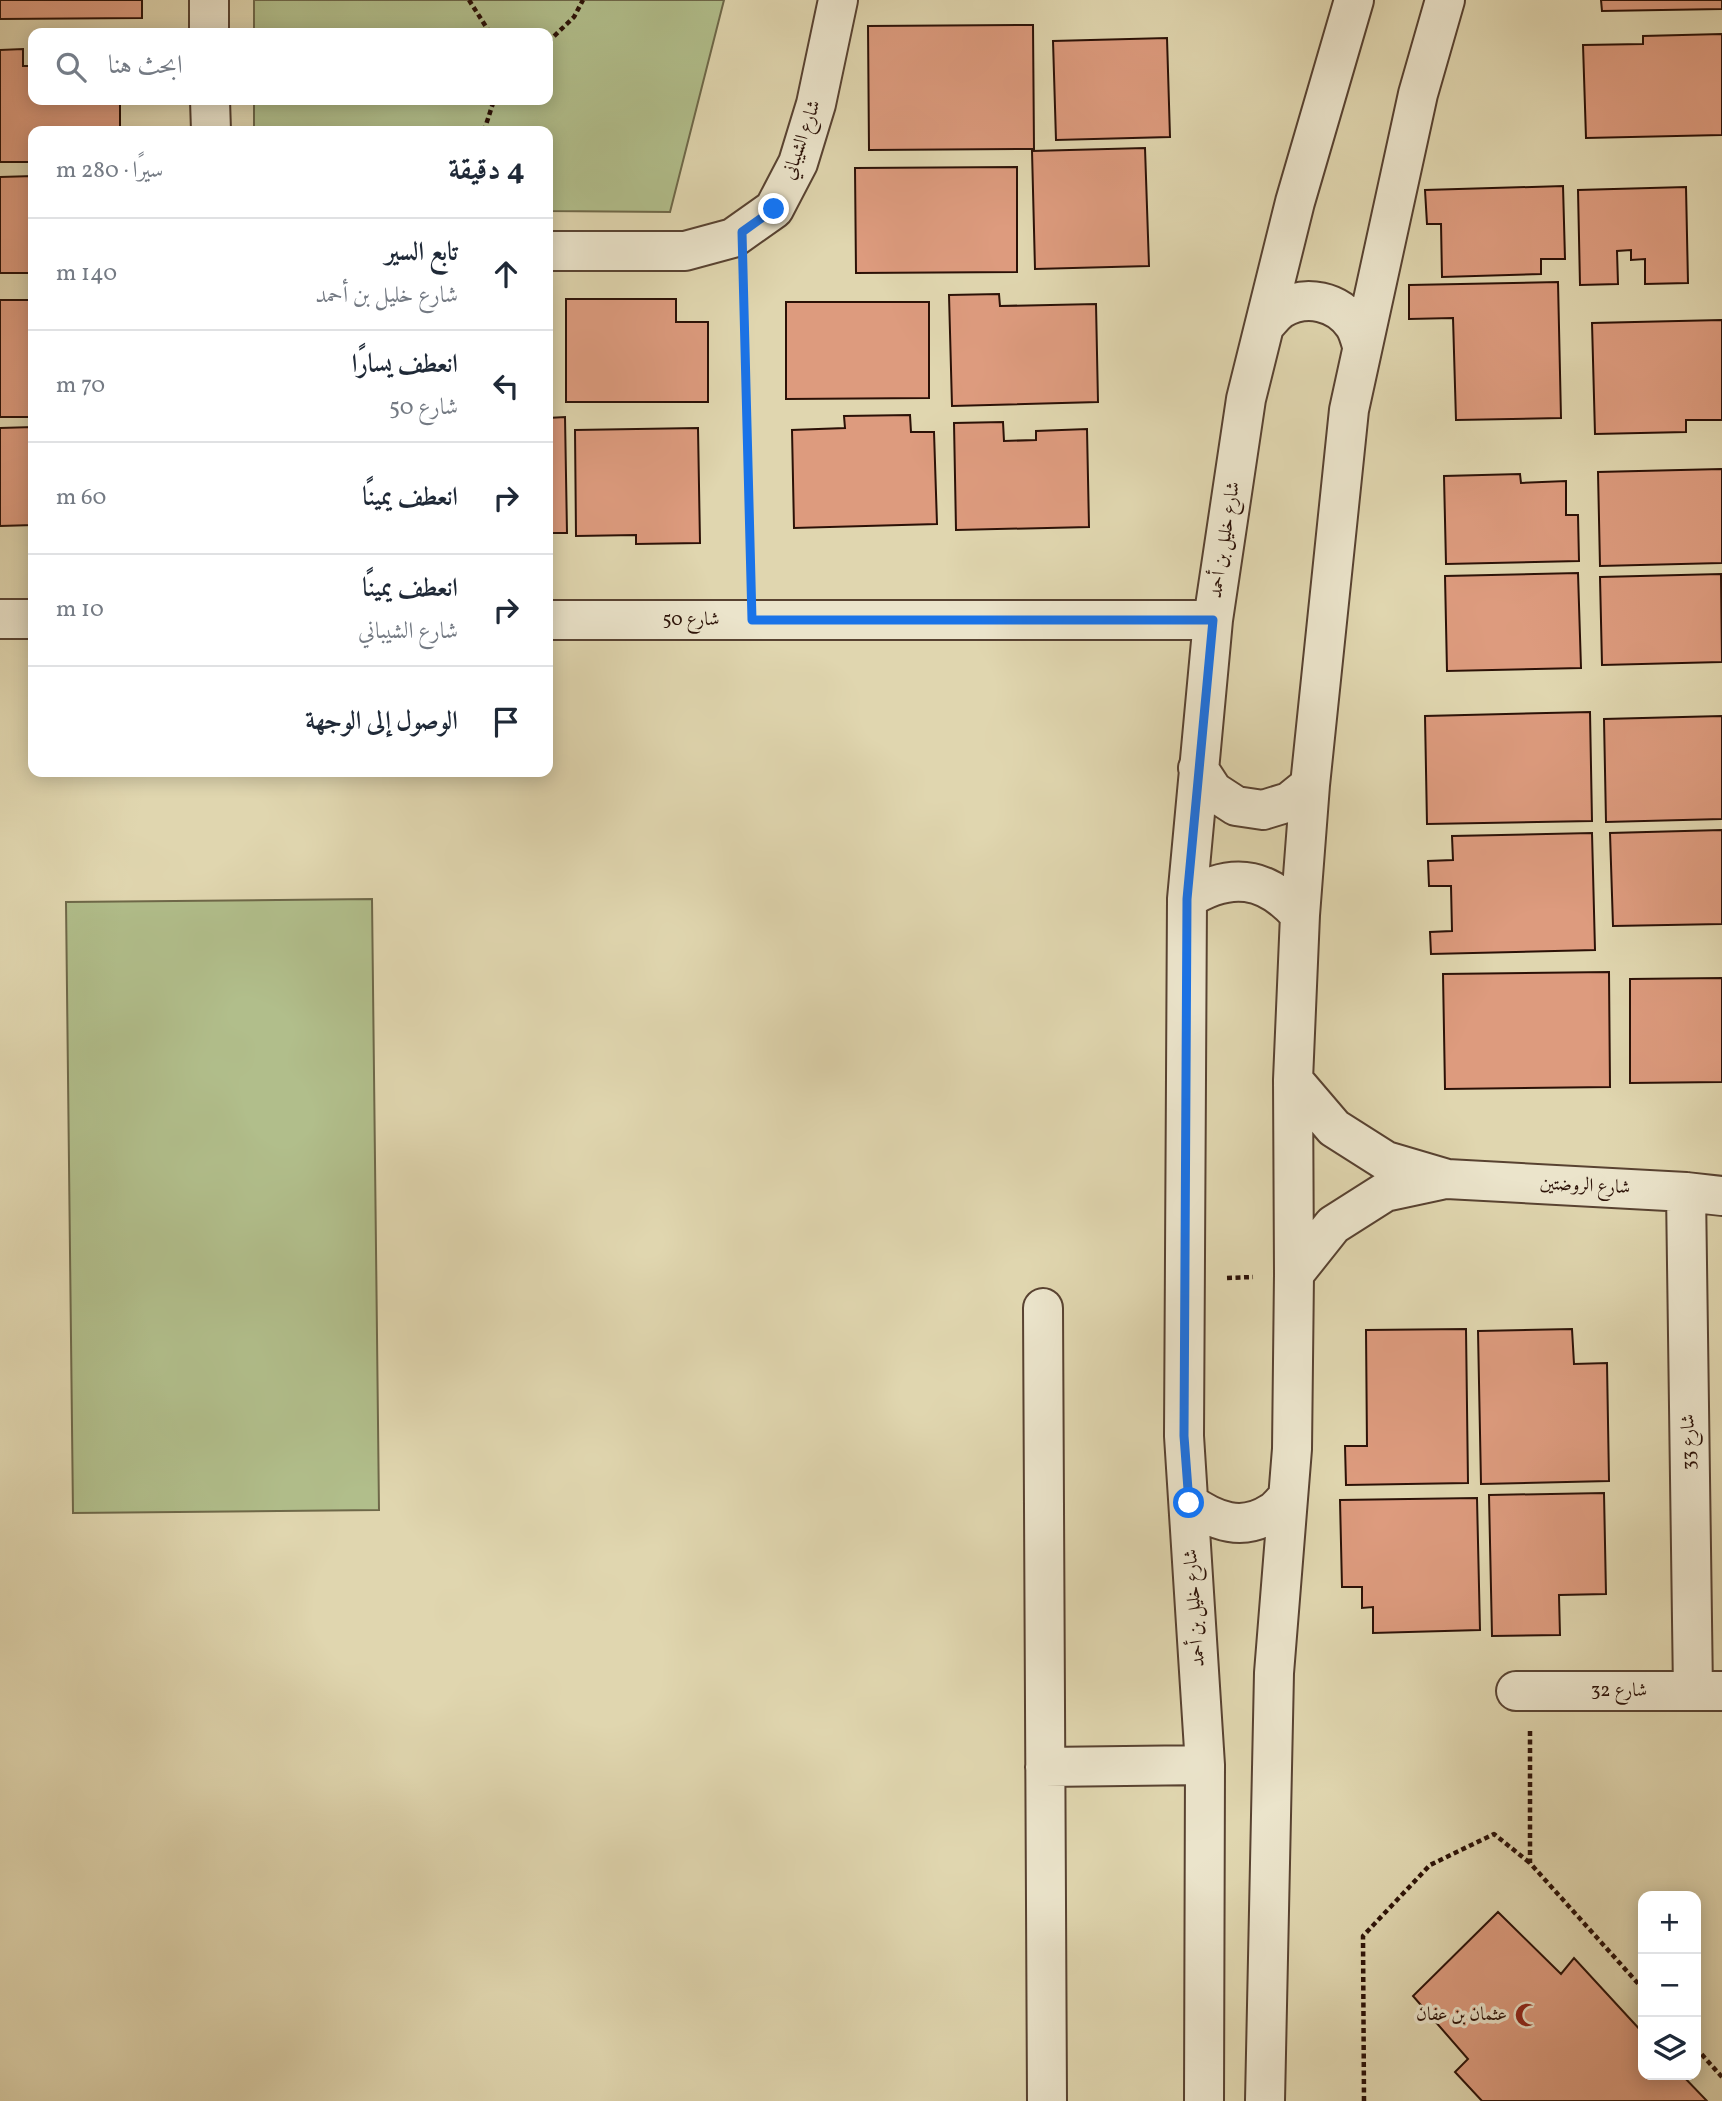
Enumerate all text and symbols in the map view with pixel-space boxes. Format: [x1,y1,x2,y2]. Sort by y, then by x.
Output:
search box [28,28,553,105]
icon: search [52,48,90,86]
text: ابحث هنا [108,48,183,84]
street label: شارع الشيباني [776,97,829,184]
text: 4 دقيقة [448,150,525,192]
text: سيرًا · 280 m [56,155,163,187]
route end [758,193,789,224]
text: تابع السير [385,235,458,271]
icon: ahead [487,255,525,293]
text: 140 m [56,258,117,290]
text: شارع خليل بن أحمد [315,280,458,312]
text: انعطف يسارًا [352,347,458,383]
icon: left [487,367,525,405]
text: 70 m [56,370,105,402]
text: شارع 50 [389,392,458,424]
icon: right [487,479,525,517]
text: انعطف يمينًا [362,480,458,516]
street label: شارع خليل بن أحمد [1202,480,1248,600]
text: 60 m [56,482,106,514]
text: انعطف يمينًا [362,571,458,607]
icon: right [487,591,525,629]
text: 10 m [56,594,104,626]
street label: شارع 50 [663,607,719,634]
text: شارع الشيباني [358,616,458,648]
icon: arrive [487,703,525,741]
text: الوصول إلى الوجهة [305,704,458,740]
street label: شارع الروضتين [1539,1171,1631,1202]
street label: شارع 33 [1676,1414,1703,1470]
route start [1173,1487,1204,1518]
street label: شارع خليل بن أحمد [1177,1548,1213,1668]
street label: شارع 32 [1591,1678,1647,1705]
map controls [1638,1891,1701,2080]
button: + [1638,1891,1701,1954]
button: − [1638,1954,1701,2017]
mosque icon: عثمان بن عفان [1513,2001,1541,2029]
place label: عثمان بن عفان [1416,2002,1507,2028]
button: layers [1638,2017,1701,2080]

